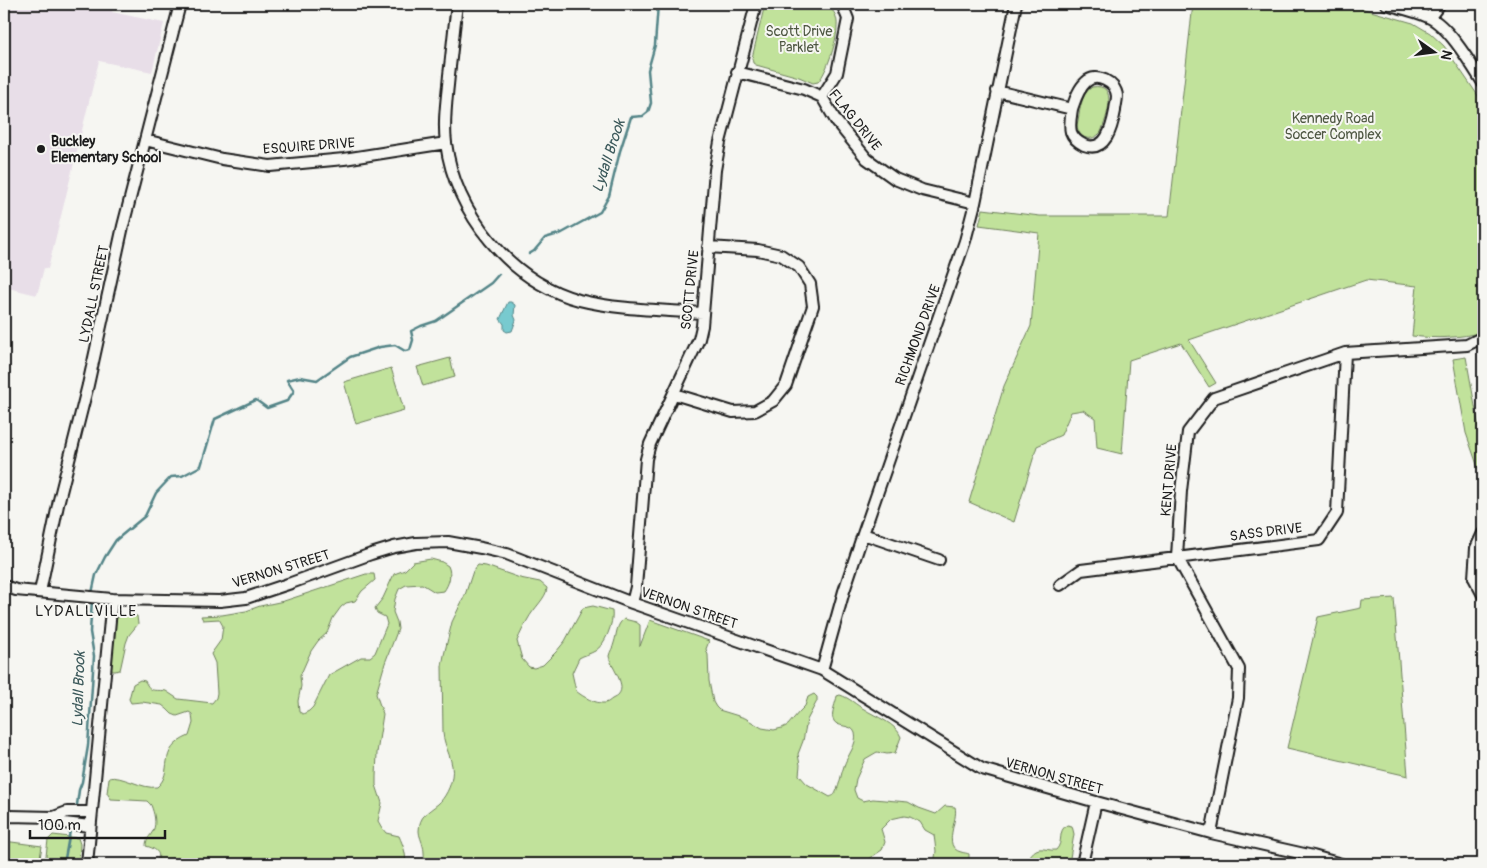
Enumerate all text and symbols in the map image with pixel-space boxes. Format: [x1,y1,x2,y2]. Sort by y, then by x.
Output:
park label: Scott Drive Parklet [765,23,833,56]
north arrow [1410,28,1460,78]
text: N [1437,48,1456,62]
street label: FLAG DRIVE [825,86,885,154]
park label: Kennedy Road Soccer Complex [1285,110,1381,143]
water label: Lydall Brook [588,116,630,195]
place label: Buckley Elementary School [51,133,162,166]
street label: ESQUIRE DRIVE [262,134,356,158]
marker: Buckley Elementary School [35,143,47,155]
street label: LYDALL STREET [75,244,113,344]
street label: SCOTT DRIVE [677,249,703,331]
street label: RICHMOND DRIVE [892,282,944,388]
street label: KENT DRIVE [1157,443,1181,517]
street label: SASS DRIVE [1229,519,1303,545]
street label: VERNON STREET [230,546,332,592]
street label: VERNON STREET [638,584,740,633]
district label: LYDALLVILLE [35,602,137,621]
water label: Lydall Brook [68,649,90,727]
street label: VERNON STREET [1003,754,1105,798]
scale bar [30,808,165,840]
text: 100 m [38,816,81,835]

